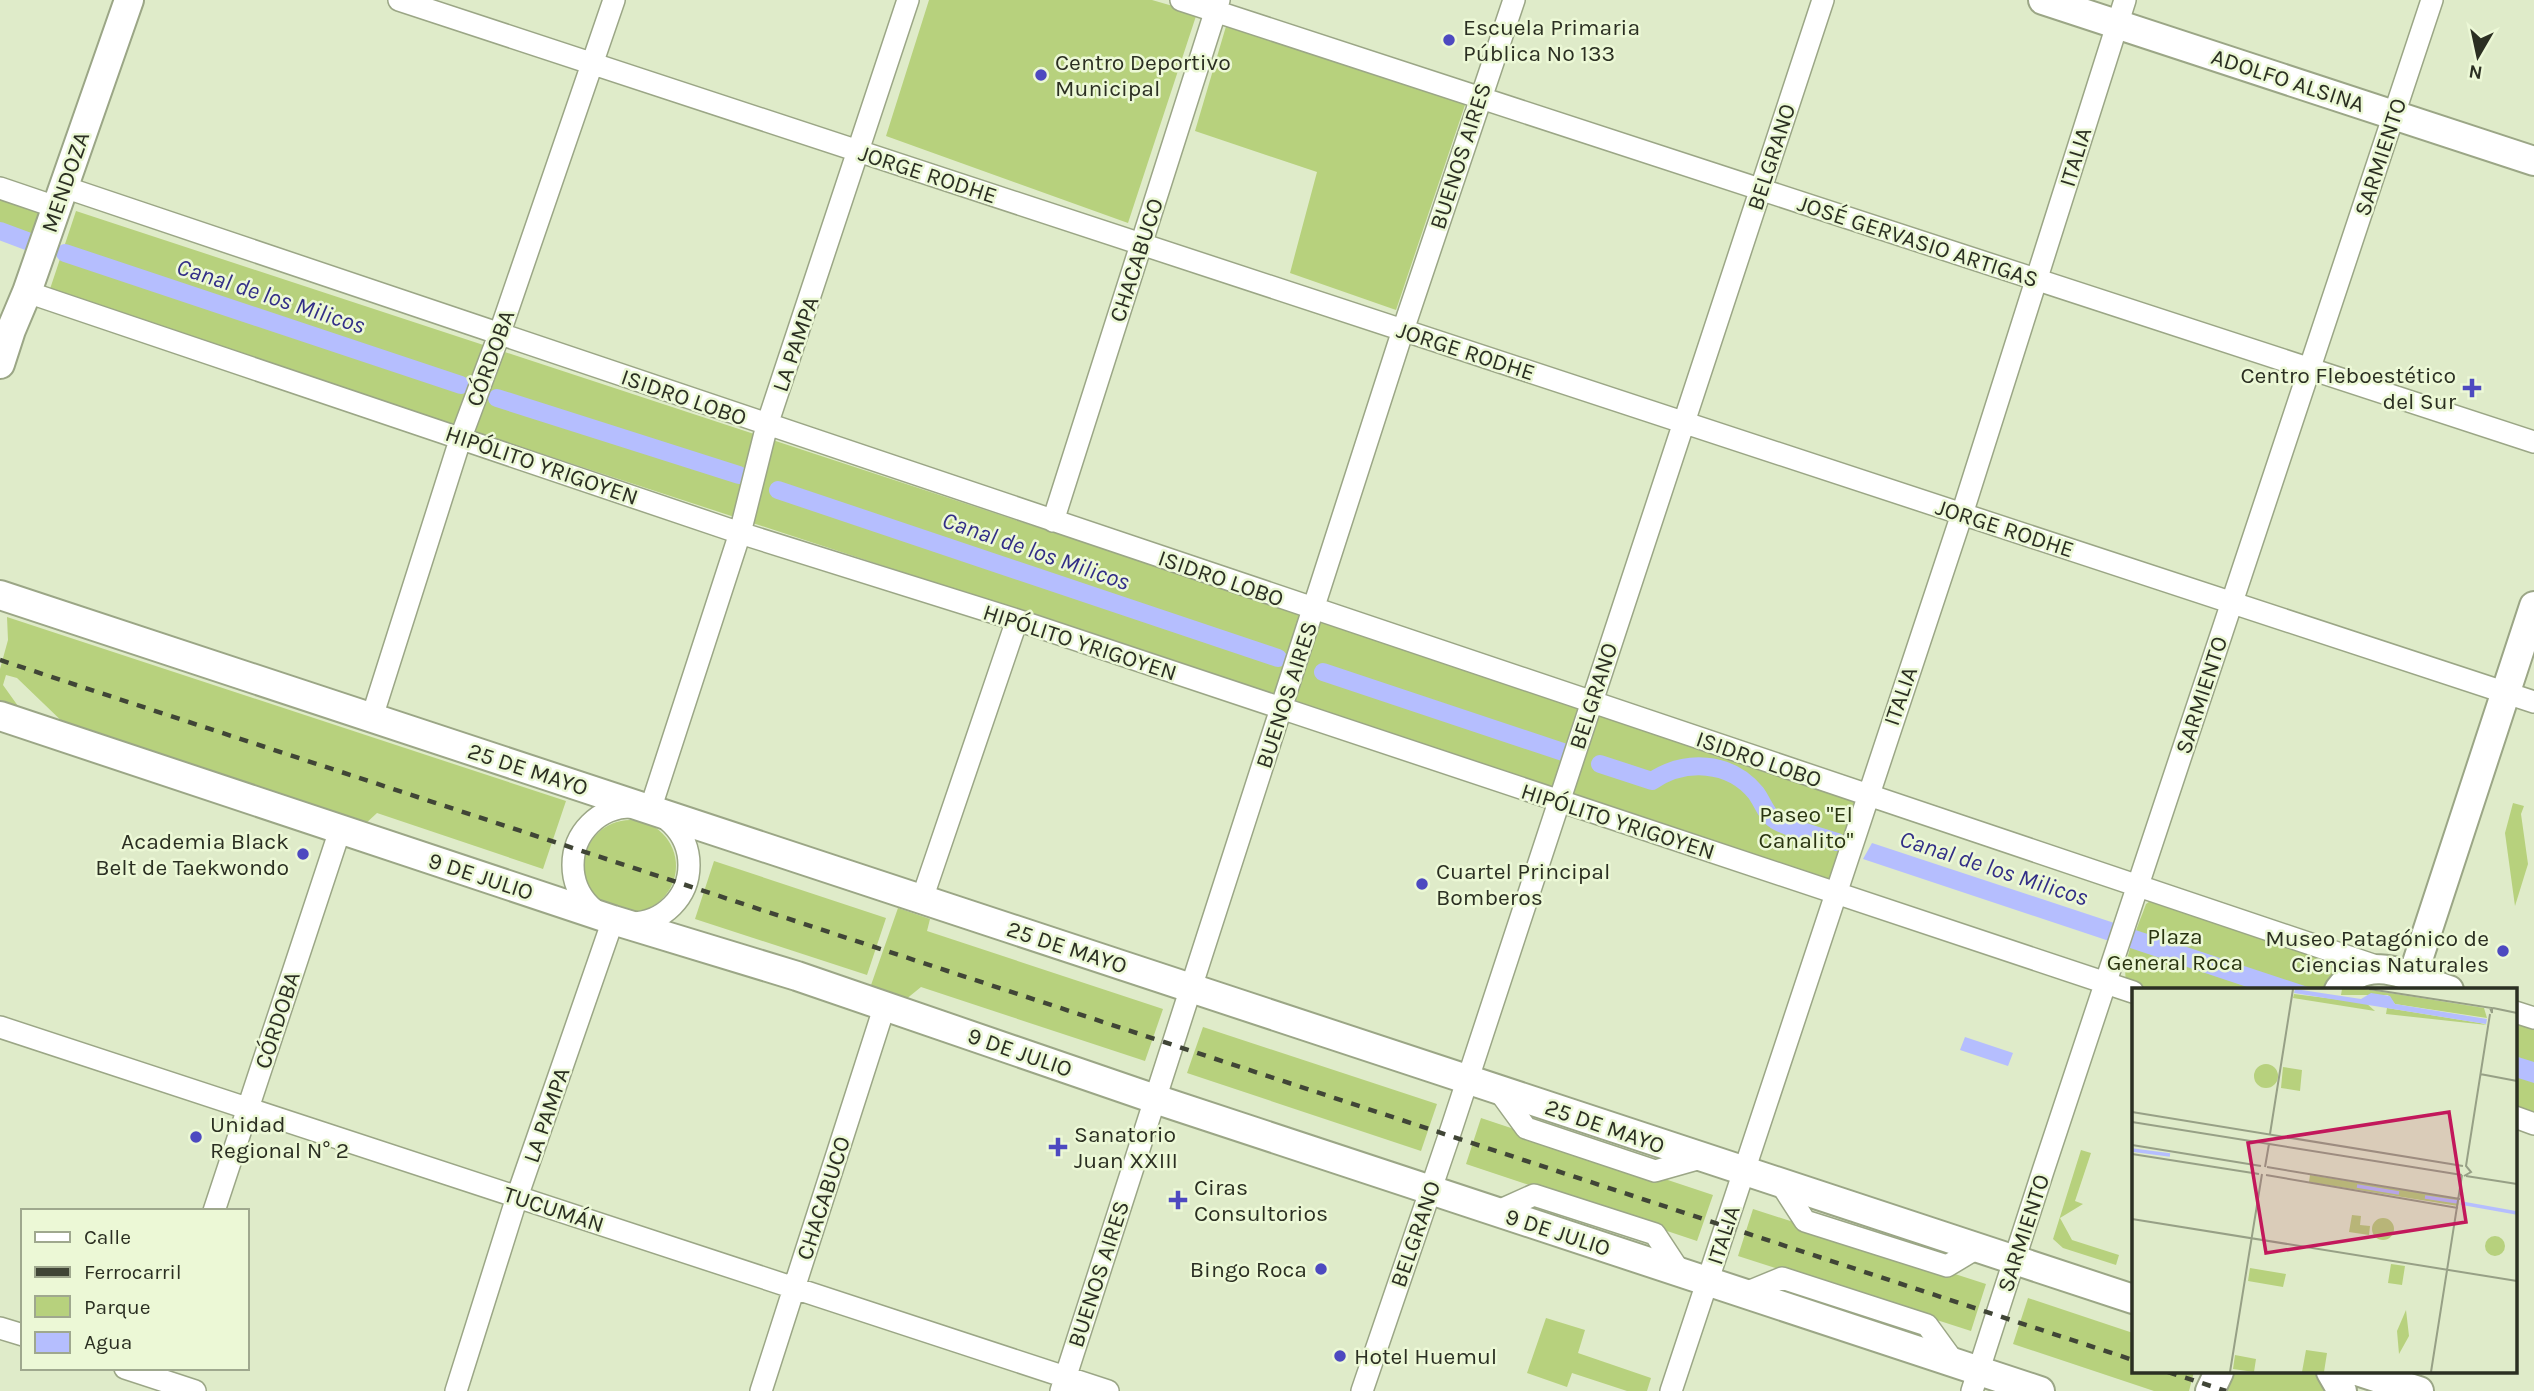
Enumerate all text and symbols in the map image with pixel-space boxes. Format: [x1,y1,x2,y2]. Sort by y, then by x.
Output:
place label: Escuela Primaria Pública Nº 133 [1463,14,1640,67]
north arrow [2443,21,2513,91]
marker: Escuela Primaria Pública Nº 133 [1441,32,1457,48]
street label: ADOLFO ALSINA [2208,43,2368,118]
place label: Centro Deportivo Municipal [1055,49,1231,102]
text: N [2467,60,2484,84]
marker: Centro Deportivo Municipal [1033,67,1049,83]
street label: BUENOS AIRES [1424,79,1497,233]
street label: SARMIENTO [2349,95,2412,219]
street label: BELGRANO [1742,100,1801,214]
street label: ITALIA [2054,124,2097,190]
street label: MENDOZA [36,128,95,236]
street label: JORGE RODHE [855,139,1000,210]
street label: JOSÉ GERVASIO ARTIGAS [1794,190,2042,293]
street label: CHACABUCO [1104,195,1169,325]
water label: Canal de los Milicos [173,252,369,340]
street label: LA PAMPA [767,293,824,395]
street label: CÓRDOBA [461,306,520,410]
street label: JORGE RODHE [1393,316,1538,387]
place label: Centro Fleboestético del Sur [2240,362,2457,415]
street label: ISIDRO LOBO [617,363,750,432]
marker: Centro Fleboestético del Sur [2462,378,2482,398]
street label: HIPÓLITO YRIGOYEN [442,420,642,511]
street label: JORGE RODHE [1932,493,2077,564]
water label: Canal de los Milicos [939,506,1133,596]
street label: ISIDRO LOBO [1154,544,1287,613]
street label: HIPÓLITO YRIGOYEN [980,598,1180,687]
street label: BUENOS AIRES [1250,618,1323,772]
street label: SARMIENTO [2170,633,2233,757]
street label: BELGRANO [1564,639,1623,753]
street label: ITALIA [1878,663,1923,729]
street label: ISIDRO LOBO [1692,725,1825,794]
street label: 25 DE MAYO [464,737,591,802]
street label: HIPÓLITO YRIGOYEN [1518,777,1718,866]
park label: Paseo "El Canalito" [1759,801,1853,854]
water label: Canal de los Milicos [1896,824,2092,912]
place label: Academia Black Belt de Taekwondo [95,828,289,881]
marker: Academia Black Belt de Taekwondo [295,846,311,862]
street label: 9 DE JULIO [425,847,537,906]
place label: Cuartel Principal Bomberos [1436,858,1610,911]
marker: Cuartel Principal Bomberos [1414,876,1430,892]
street label: 25 DE MAYO [1003,915,1130,980]
park label: Plaza General Roca [2107,923,2243,976]
place label: Museo Patagónico de Ciencias Naturales [2265,925,2489,978]
marker: Museo Patagónico de Ciencias Naturales [2495,943,2511,959]
street label: CÓRDOBA [249,968,306,1072]
inset map [2132,988,2516,1374]
street label: 9 DE JULIO [964,1022,1076,1083]
street label: LA PAMPA [518,1064,575,1166]
street label: 25 DE MAYO [1542,1093,1668,1160]
place label: Unidad Regional N° 2 [210,1111,349,1164]
place label: Sanatorio Juan XXIII [1074,1121,1178,1174]
marker: Unidad Regional N° 2 [188,1129,204,1145]
street label: CHACABUCO [791,1133,856,1263]
marker: Sanatorio Juan XXIII [1048,1137,1068,1157]
street label: SARMIENTO [1992,1171,2055,1295]
place label: Ciras Consultorios [1194,1174,1328,1227]
street label: BELGRANO [1385,1177,1446,1291]
street label: TUCUMÁN [500,1181,608,1238]
marker: Ciras Consultorios [1168,1190,1188,1210]
street label: BUENOS AIRES [1062,1197,1135,1351]
street label: ITALIA [1701,1202,1746,1268]
street label: 9 DE JULIO [1502,1203,1614,1262]
legend [21,1209,248,1370]
text: Calle [84,1225,131,1249]
place label: Bingo Roca [1190,1256,1307,1283]
text: Ferrocarril [84,1260,182,1284]
marker: Bingo Roca [1313,1261,1329,1277]
text: Parque [84,1295,151,1319]
text: Agua [84,1330,132,1354]
place label: Hotel Huemul [1354,1343,1497,1370]
marker: Hotel Huemul [1332,1348,1348,1364]

